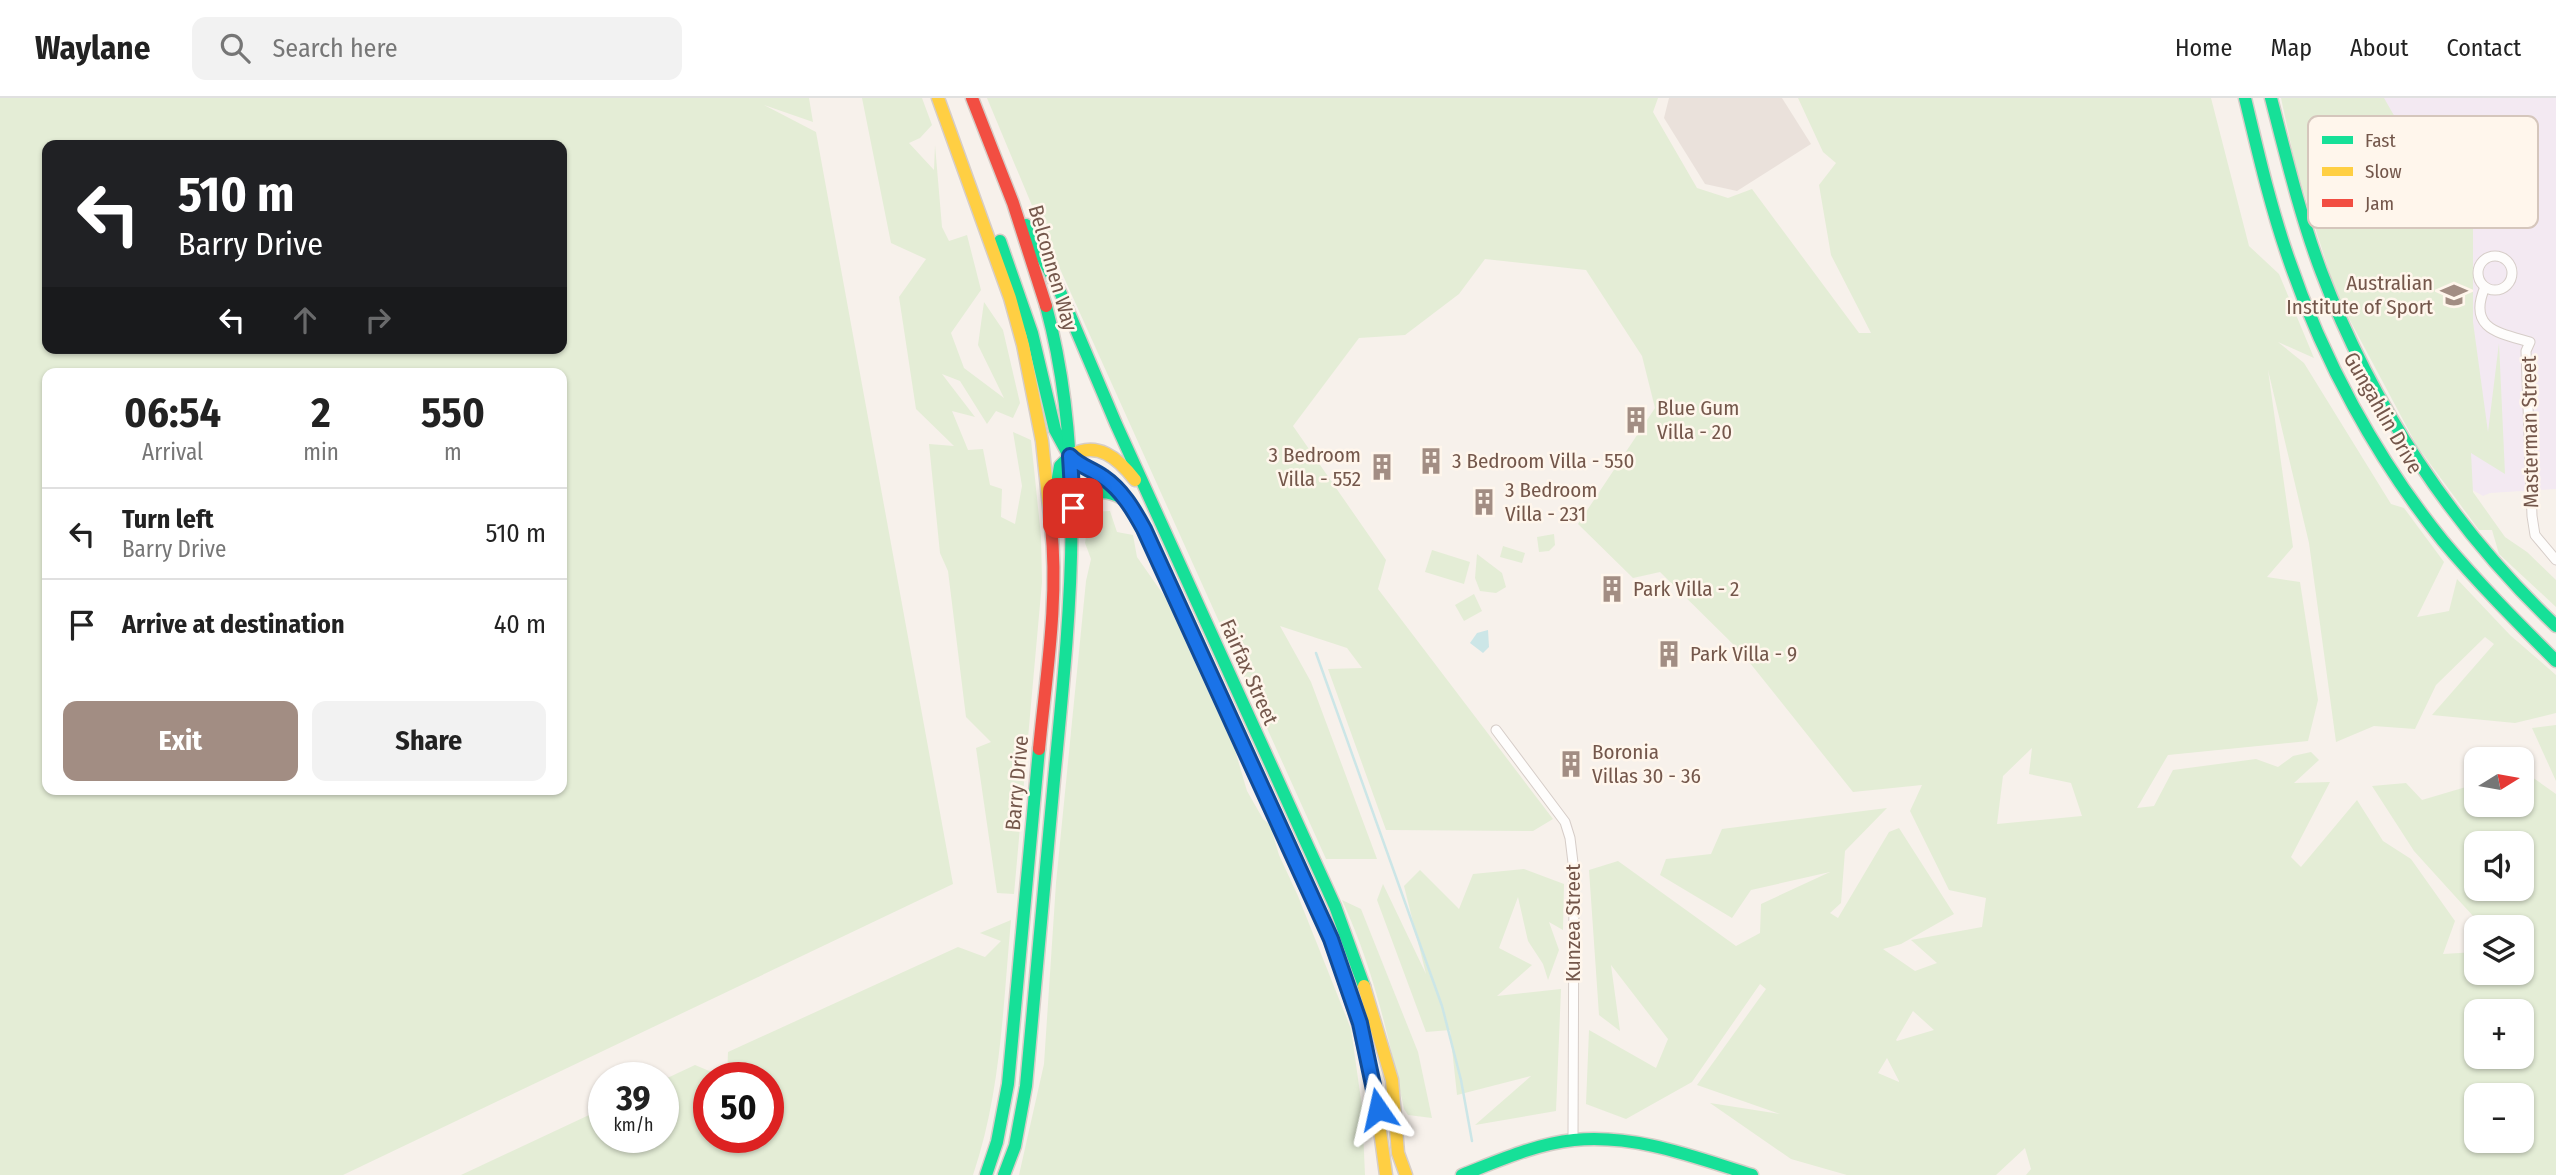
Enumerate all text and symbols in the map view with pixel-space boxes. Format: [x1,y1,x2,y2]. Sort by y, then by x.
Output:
search box [192,17,682,80]
text: Waylane [35,28,150,68]
icon: search [216,29,254,67]
text: Search here [272,33,398,64]
text: Home [2175,34,2232,62]
text: Map [2270,34,2312,62]
text: About [2350,34,2408,62]
text: Contact [2446,34,2521,62]
legend [2308,116,2538,228]
text: Fast [2365,129,2396,152]
text: Slow [2365,160,2402,183]
text: 510 m [178,165,294,224]
icon: left [63,168,154,259]
text: Jam [2365,192,2394,215]
street label: Belconnen Way [1023,202,1084,335]
text: Barry Drive [178,225,323,263]
place label: Australian Institute of Sport [2286,270,2433,320]
school or university icon: Australian Institute of Sport [2439,280,2469,310]
icon: left [213,301,251,339]
icon: ahead [286,301,324,339]
icon: right [359,301,397,339]
street label: Gungahlin Drive [2338,348,2428,478]
street label: Masterman Street [2516,355,2544,508]
text: 06:54 [124,388,221,438]
text: 2 [311,388,331,438]
text: 550 [421,388,485,438]
place label: Blue Gum Villa - 20 [1657,395,1740,445]
building icon: Blue Gum Villa - 20 [1621,405,1651,435]
text: Arrival [142,438,203,466]
text: min [303,438,339,466]
text: m [444,438,462,466]
place label: 3 Bedroom Villa - 552 [1268,442,1361,492]
building icon: 3 Bedroom Villa - 550 [1416,446,1446,476]
place label: 3 Bedroom Villa - 550 [1452,448,1634,474]
building icon: 3 Bedroom Villa - 552 [1367,452,1397,482]
place label: 3 Bedroom Villa - 231 [1505,477,1598,527]
pin [1043,478,1103,538]
building icon: 3 Bedroom Villa - 231 [1469,487,1499,517]
icon: arrive [1054,489,1092,527]
text: Turn left [122,504,214,535]
icon: left [63,515,101,553]
text: 510 m [486,518,546,549]
text: Barry Drive [122,535,226,563]
building icon: Park Villa - 2 [1597,574,1627,604]
place label: Park Villa - 2 [1633,576,1739,602]
icon: arrive [63,606,101,644]
text: Arrive at destination [122,609,345,640]
text: 40 m [494,609,546,640]
street label: Fairfax Street [1214,615,1284,729]
building icon: Park Villa - 9 [1654,639,1684,669]
place label: Park Villa - 9 [1690,641,1797,667]
button: Exit [63,701,298,781]
button: Share [312,701,546,781]
street label: Barry Drive [1000,734,1034,832]
place label: Boronia Villas 30 - 36 [1592,739,1701,789]
north arrow [2464,747,2534,817]
map controls [2464,747,2534,1153]
building icon: Boronia Villas 30 - 36 [1556,749,1586,779]
button: sound [2464,831,2534,901]
street label: Kunzea Street [1560,864,1586,982]
button: layers [2464,915,2534,985]
button: + [2464,999,2534,1069]
speed limit sign: 50 [693,1062,784,1153]
position arrow [1341,1072,1415,1146]
text: 39 [616,1077,651,1119]
button: − [2464,1083,2534,1153]
text: km/h [613,1114,654,1136]

